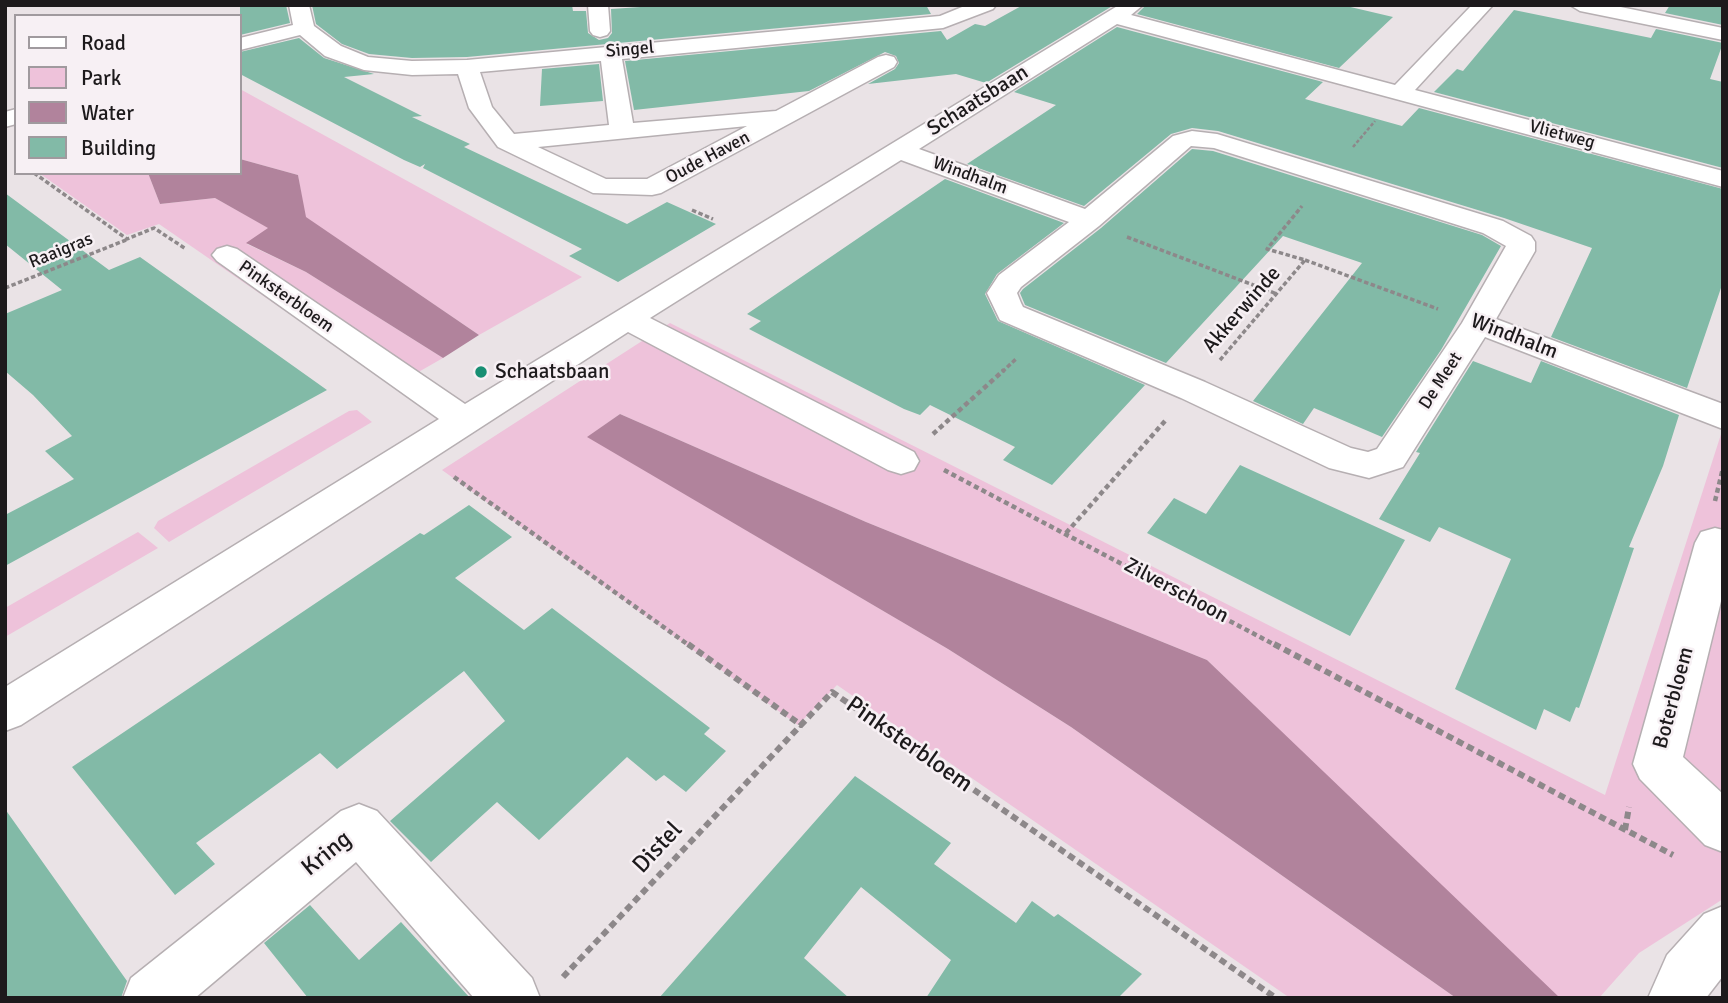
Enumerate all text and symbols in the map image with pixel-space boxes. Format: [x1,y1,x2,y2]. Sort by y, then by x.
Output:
legend [14,14,242,175]
text: Road [81,30,126,56]
street label: Singel [605,37,655,63]
street label: Schaatsbaan [923,60,1033,142]
text: Park [81,65,121,91]
text: Water [81,100,134,126]
street label: Vlietweg [1527,116,1597,154]
street label: Oude Haven [662,127,754,189]
text: Building [81,135,156,161]
street label: Windhalm [930,152,1010,200]
street label: Raaigras [26,228,96,274]
street label: Pinksterbloem [234,256,338,338]
street label: Akkerwinde [1198,262,1286,358]
street label: Windhalm [1467,309,1561,365]
street label: De Meet [1415,348,1467,414]
place label: Schaatsbaan [495,359,609,385]
marker: Schaatsbaan [473,364,489,380]
street label: Zilverschoon [1119,553,1233,629]
street label: Boterbloem [1648,644,1700,752]
street label: Pinksterbloem [840,691,978,799]
street label: Distel [627,816,689,880]
street label: Kring [296,825,358,883]

